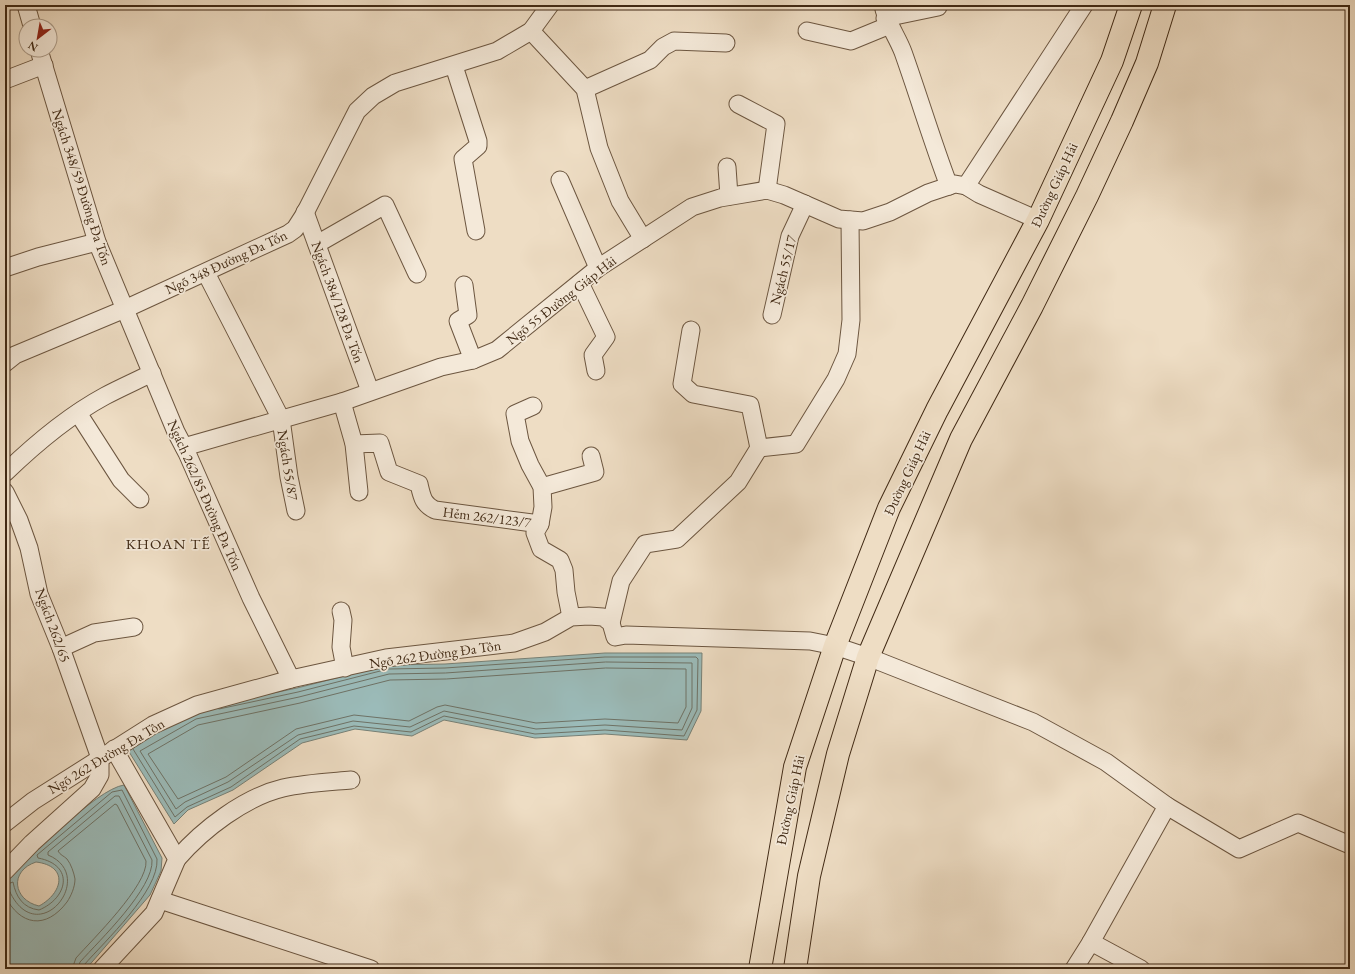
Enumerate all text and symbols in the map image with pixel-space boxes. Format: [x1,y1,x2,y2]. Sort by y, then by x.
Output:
north arrow [18,18,58,58]
text: N [25,38,40,55]
street label: Ngách 348/59 Đường Đa Tốn [48,107,116,268]
street label: Đường Giáp Hải [1027,139,1082,230]
street label: Ngõ 348 Đường Đa Tốn [162,226,291,298]
street label: Ngách 55/17 [766,233,800,307]
street label: Ngách 384/128 Đa Tốn [308,239,369,366]
street label: Ngõ 55 Đường Giáp Hải [502,251,620,349]
street label: Ngách 262/85 Đường Đa Tốn [164,417,247,574]
street label: Đường Giáp Hải [880,427,935,518]
street label: Ngách 55/87 [274,429,302,502]
street label: Hẻm 262/123/7 [442,503,532,531]
district label: KHOAN TẾ [126,534,210,553]
street label: Ngách 262/65 [31,585,75,665]
street label: Ngõ 262 Đường Đa Tôn [368,636,503,672]
street label: Ngõ 262 Đường Đa Tôn [44,714,168,798]
street label: Đường Giáp Hải [772,753,808,847]

